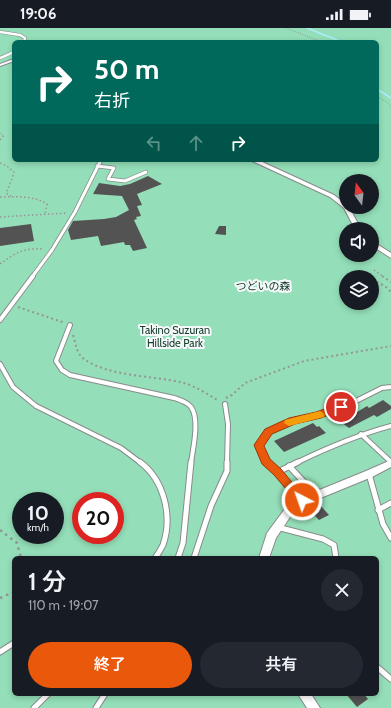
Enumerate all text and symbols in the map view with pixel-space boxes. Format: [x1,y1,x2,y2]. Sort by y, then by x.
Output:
text: 19:06 [20,5,56,23]
text: 50 m [94,52,159,86]
icon: right [28,56,80,108]
text: 右折 [94,90,130,112]
icon: left [143,132,165,154]
icon: ahead [185,132,207,154]
icon: right [227,132,249,154]
north arrow [339,174,379,214]
map controls [339,174,379,310]
button: sound [339,222,379,262]
button: layers [339,270,379,310]
park label: つどいの森 [236,279,291,293]
park label: Takino Suzuran Hillside Park [140,323,210,350]
pin [324,390,358,424]
icon: arrive [330,396,352,418]
position arrow [281,479,323,521]
speed limit sign: 20 [72,492,124,544]
text: 10 [27,501,49,525]
text: km/h [27,521,49,534]
text: 1 分 [28,567,66,596]
button: close [321,569,363,611]
text: 110 m · 19:07 [28,597,99,613]
button: 終了 [28,642,192,688]
button: 共有 [200,642,363,688]

